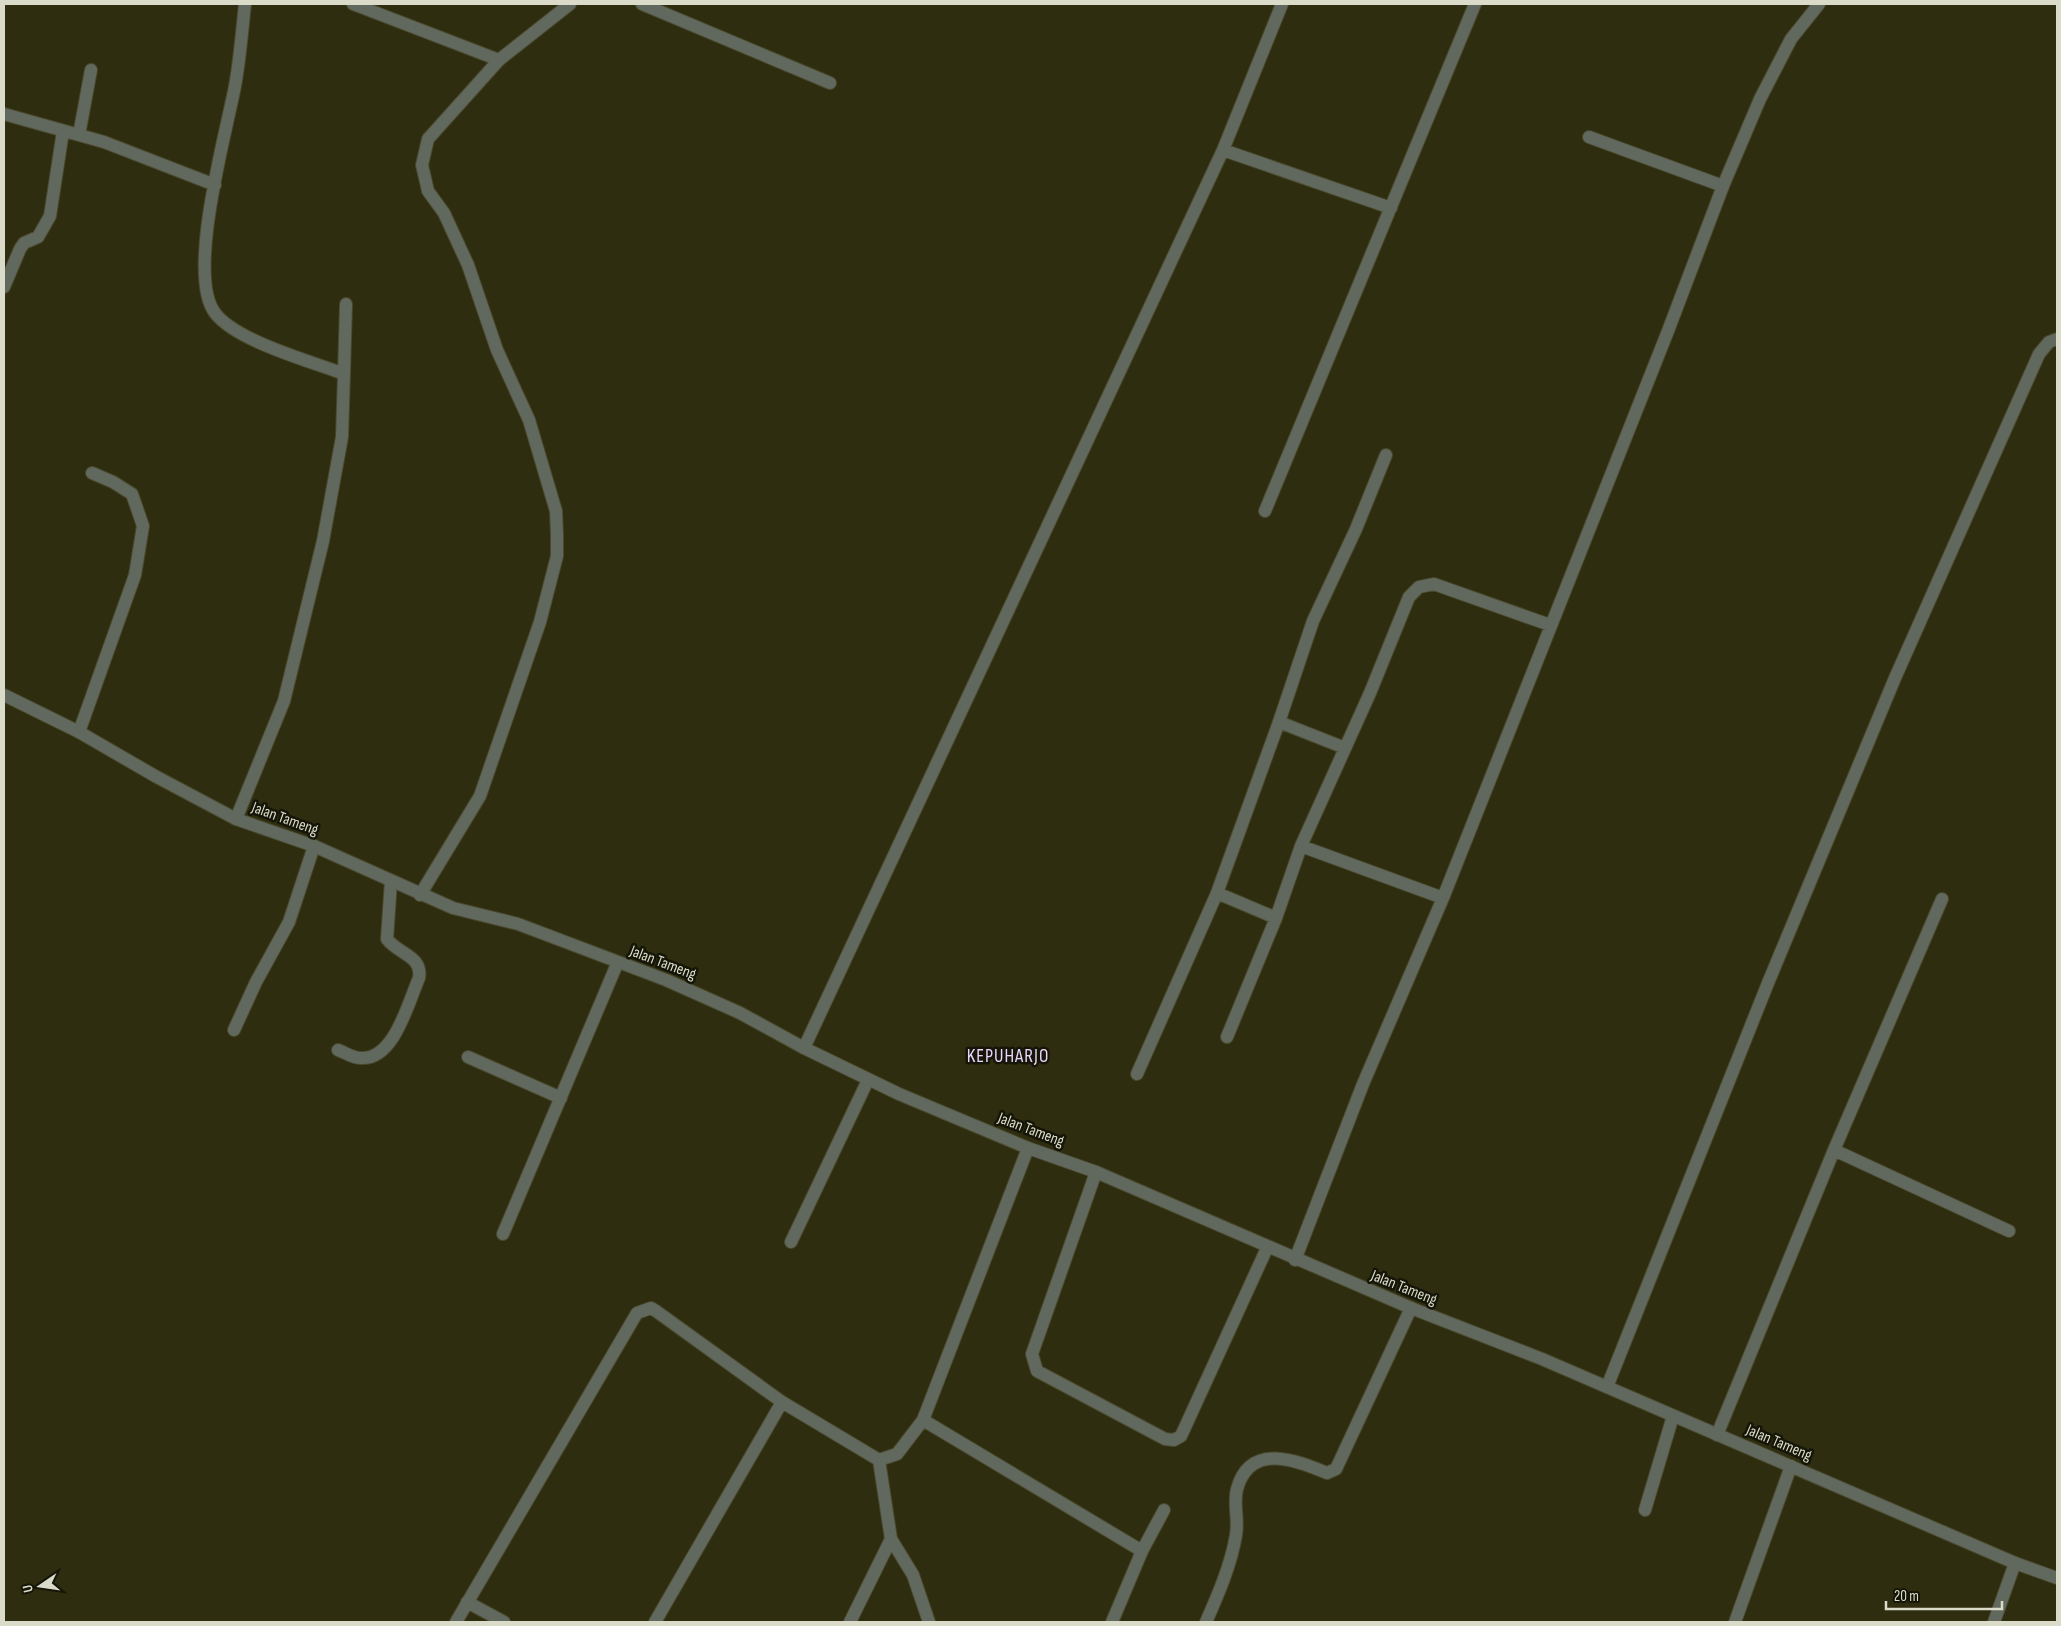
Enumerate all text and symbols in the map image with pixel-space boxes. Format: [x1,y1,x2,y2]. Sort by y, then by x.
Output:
street label: Jalan Tameng [248,798,321,840]
street label: Jalan Tameng [626,941,699,984]
district label: KEPUHARJO [967,1045,1049,1068]
street label: Jalan Tameng [994,1108,1067,1151]
street label: Jalan Tameng [1367,1266,1440,1310]
street label: Jalan Tameng [1742,1420,1815,1465]
north arrow [15,1561,65,1611]
scale bar [1886,1578,2002,1610]
text: U [19,1583,37,1594]
text: 20 m [1894,1587,1919,1606]

